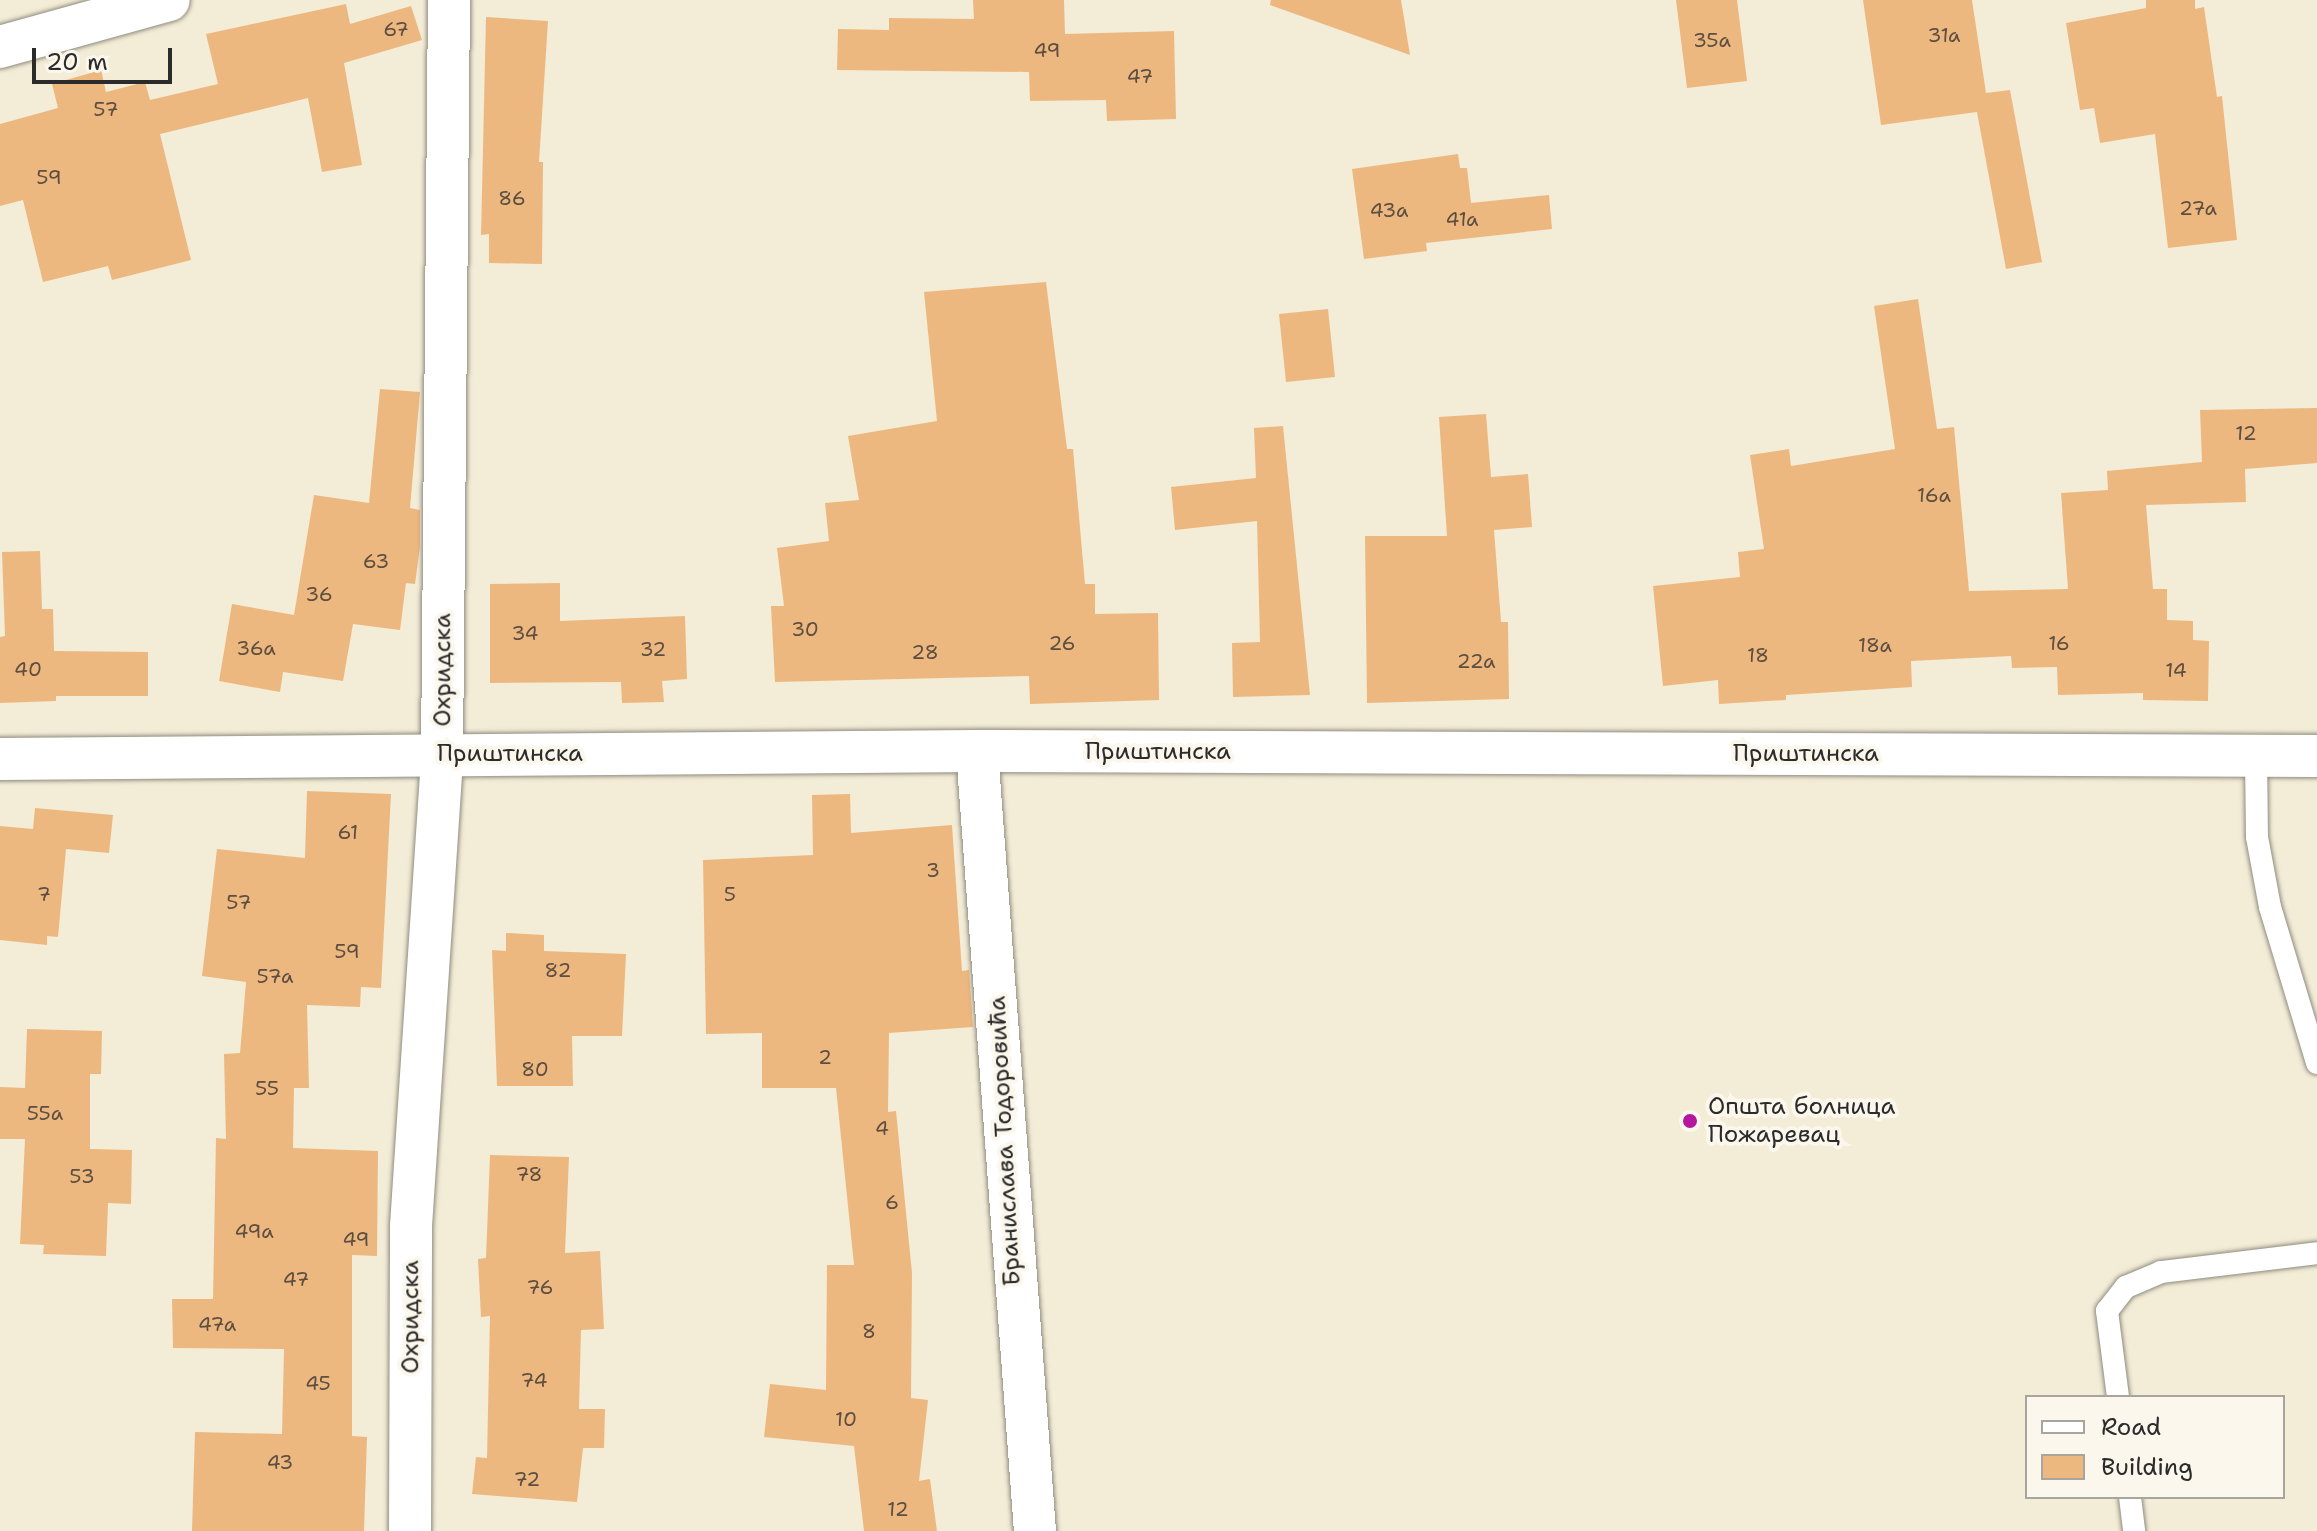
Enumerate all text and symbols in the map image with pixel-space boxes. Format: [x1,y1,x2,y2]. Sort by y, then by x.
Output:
house number: 67 [383,17,409,41]
house number: 31a [1927,23,1961,47]
house number: 35a [1693,28,1731,52]
scale bar [36,32,176,82]
house number: 49 [1033,38,1061,62]
text: 20 m [46,46,108,78]
house number: 47 [1127,64,1153,88]
house number: 57 [93,97,119,121]
house number: 59 [36,165,62,189]
house number: 86 [498,186,526,210]
house number: 27a [2179,196,2217,220]
house number: 43a [1370,198,1408,222]
house number: 41a [1445,207,1479,231]
house number: 12 [2235,421,2257,445]
house number: 16a [1917,483,1951,507]
house number: 63 [363,549,389,573]
house number: 36 [305,582,333,606]
street label: Охридска [429,613,457,727]
house number: 30 [791,617,819,641]
house number: 34 [511,621,539,645]
house number: 26 [1048,631,1076,655]
house number: 16 [2048,631,2070,655]
house number: 18a [1858,633,1892,657]
house number: 36a [236,636,276,660]
house number: 32 [640,637,666,661]
house number: 28 [911,640,939,664]
house number: 18 [1747,643,1769,667]
house number: 22a [1457,649,1495,673]
house number: 40 [14,657,42,681]
house number: 14 [2165,658,2187,682]
street label: Приштинска [1085,738,1231,766]
street label: Приштинска [437,740,583,768]
street label: Приштинска [1733,740,1879,768]
house number: 61 [338,820,358,844]
house number: 3 [926,858,940,882]
house number: 7 [37,882,51,906]
house number: 5 [724,882,736,906]
house number: 57 [226,890,252,914]
house number: 59 [334,939,360,963]
house number: 82 [545,958,571,982]
house number: 57a [257,964,293,988]
street label: Бранислава Тодоровића [983,995,1027,1287]
house number: 2 [818,1045,832,1069]
house number: 80 [521,1057,549,1081]
house number: 55 [255,1076,279,1100]
place label: Општа болница Пожаревац [1708,1093,1896,1149]
house number: 55a [27,1101,63,1125]
marker: Општа болница Пожаревац [1679,1110,1701,1132]
house number: 4 [875,1116,889,1140]
house number: 78 [515,1162,543,1186]
house number: 53 [69,1164,95,1188]
house number: 6 [885,1190,899,1214]
house number: 49a [234,1219,274,1243]
house number: 49 [342,1227,370,1251]
street label: Охридска [397,1260,425,1374]
house number: 47 [283,1267,309,1291]
house number: 76 [526,1275,554,1299]
house number: 47a [198,1312,236,1336]
house number: 8 [862,1319,876,1343]
house number: 74 [520,1368,548,1392]
house number: 45 [305,1371,331,1395]
legend [2025,1395,2285,1499]
house number: 10 [835,1407,857,1431]
text: Road [2101,1411,2161,1443]
house number: 43 [267,1450,293,1474]
text: Building [2101,1451,2193,1483]
house number: 72 [514,1467,540,1491]
house number: 12 [887,1497,909,1521]

